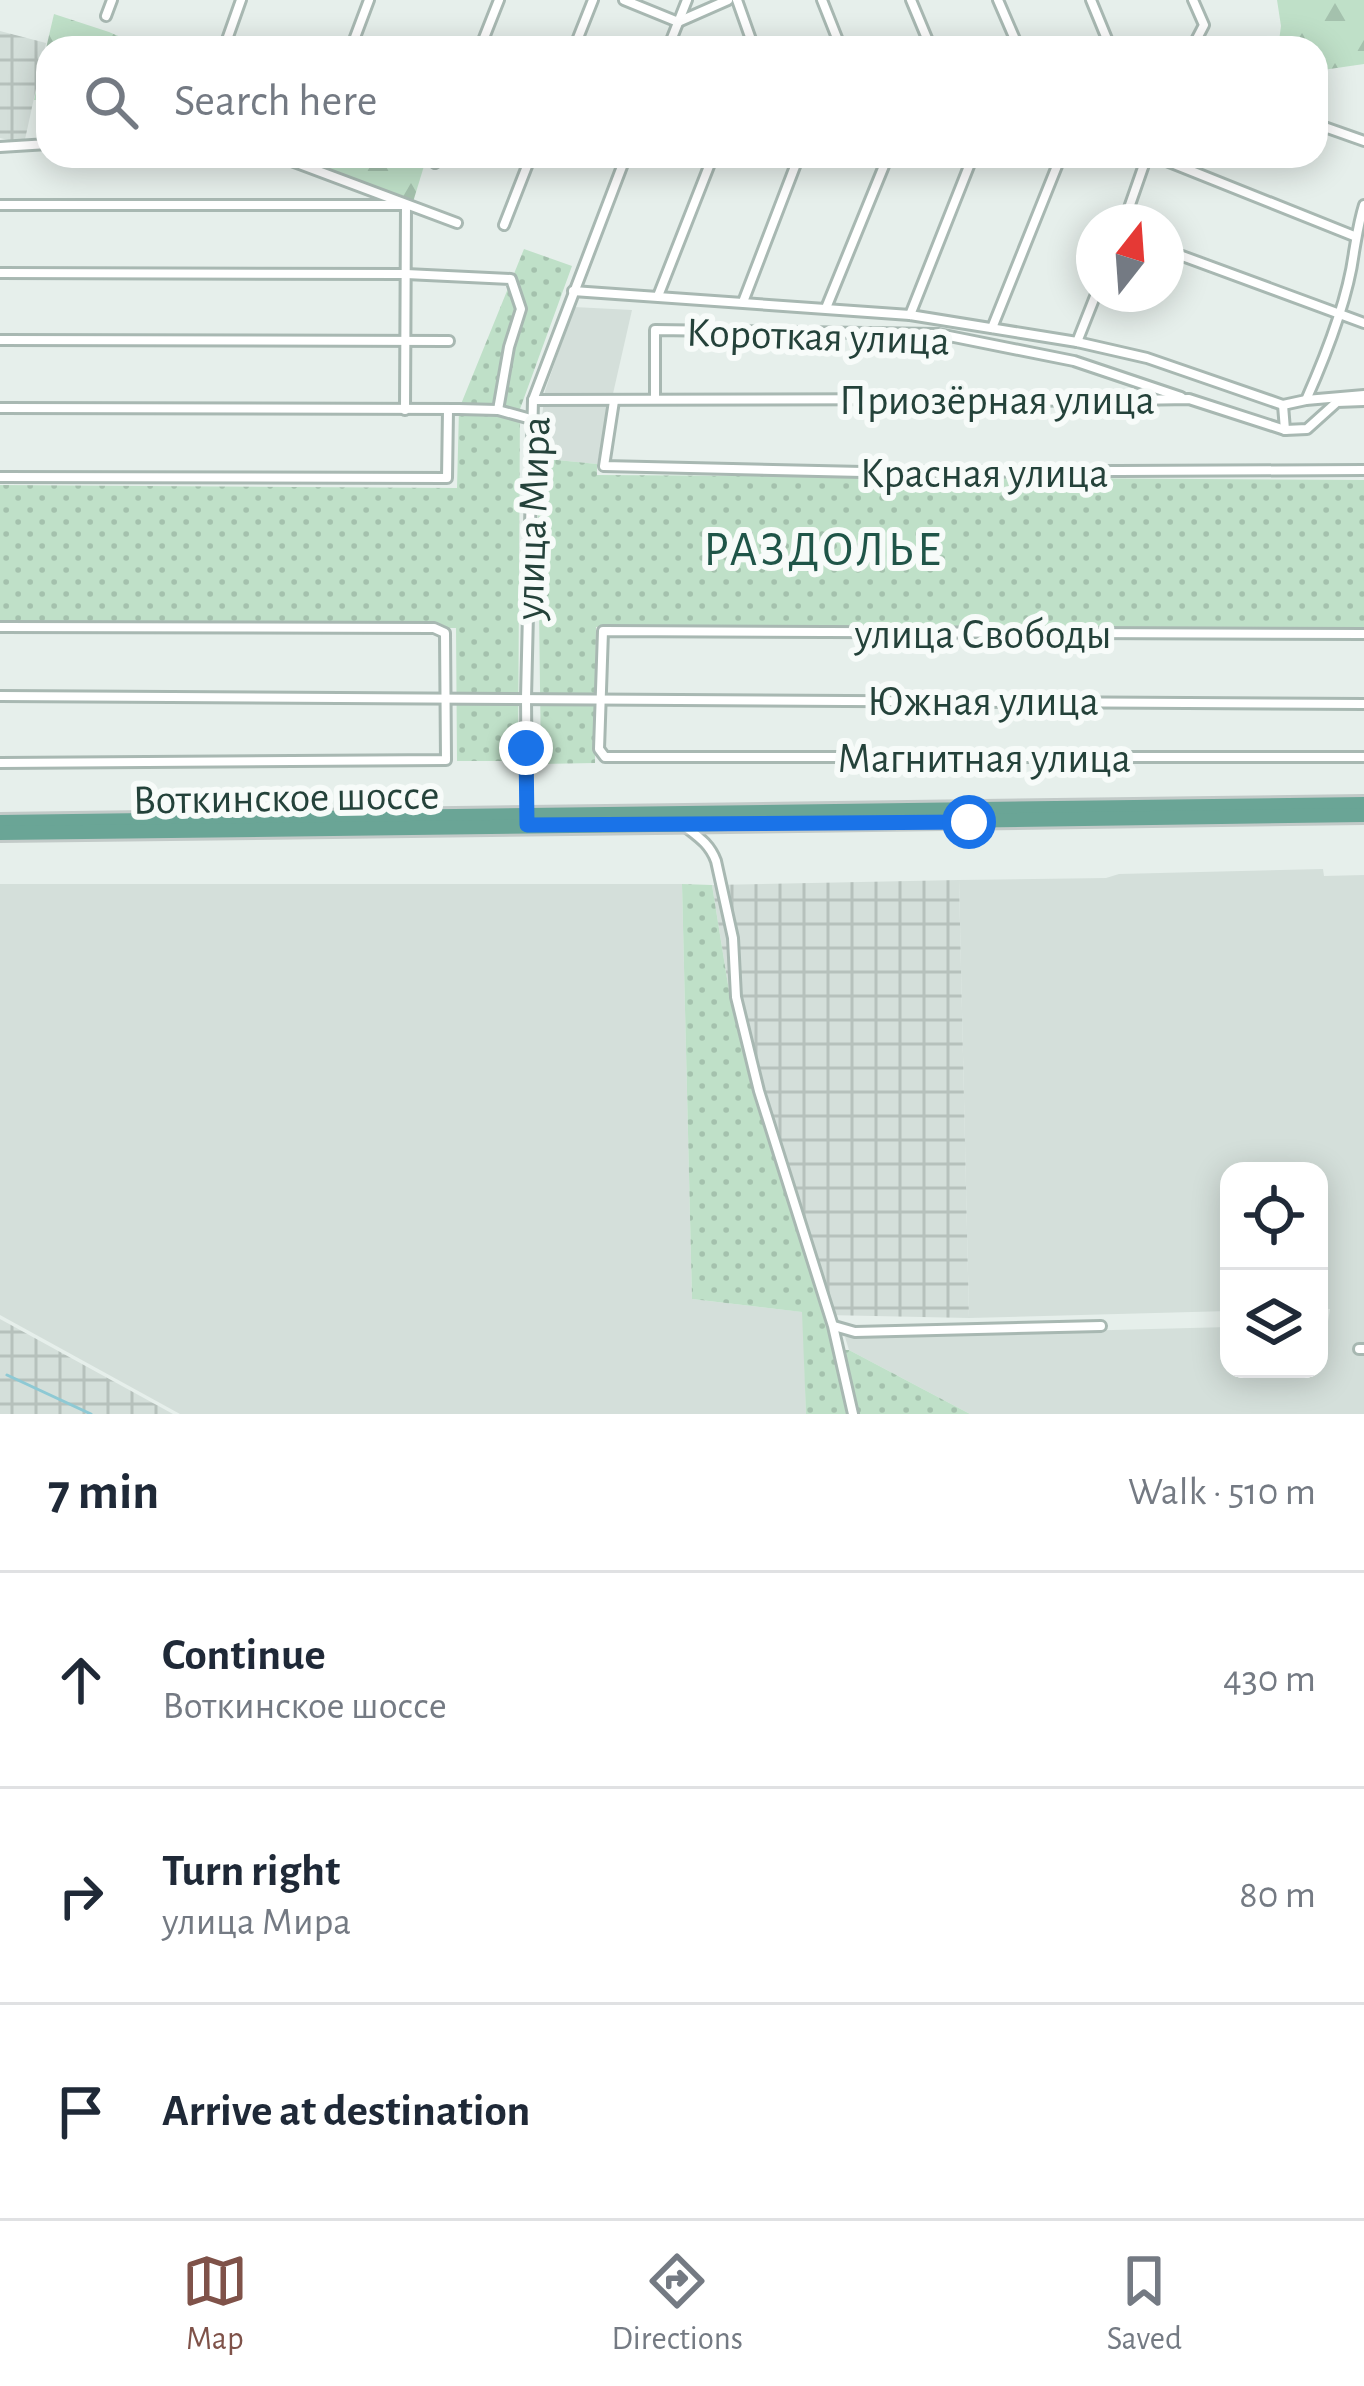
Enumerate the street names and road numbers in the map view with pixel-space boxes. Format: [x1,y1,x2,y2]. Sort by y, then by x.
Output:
street label: Короткая улица [685,311,951,363]
street label: Приозёрная улица [839,380,1155,422]
street label: улица Мира [508,416,558,622]
street label: Красная улица [860,453,1108,495]
street label: улица Свободы [853,614,1112,656]
street label: Южная улица [867,681,1099,723]
street label: Магнитная улица [837,738,1131,780]
street label: Воткинское шоссе [132,774,440,822]

